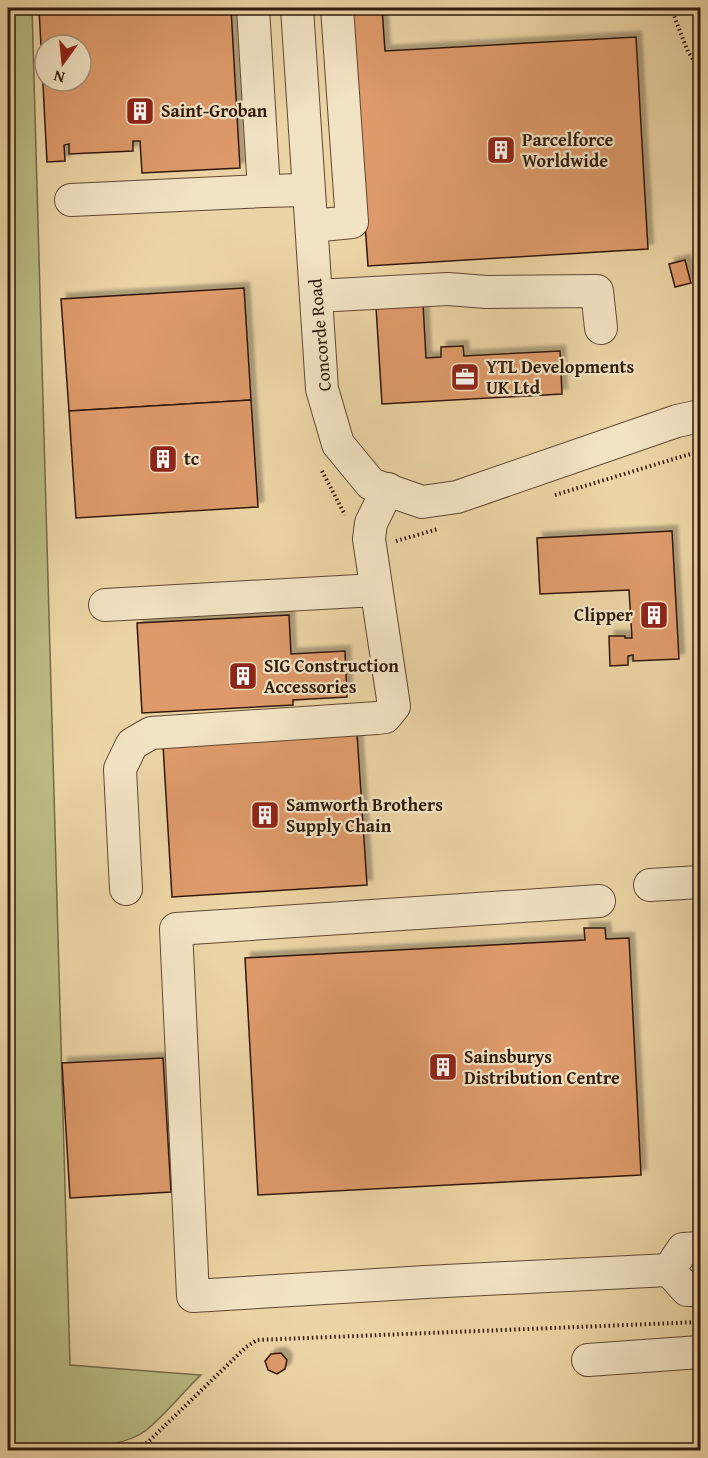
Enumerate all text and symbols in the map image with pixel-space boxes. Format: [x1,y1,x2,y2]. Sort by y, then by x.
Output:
north arrow [33,33,93,93]
text: N [51,64,67,90]
building icon: Saint-Groban [124,95,156,127]
place label: Saint-Groban [161,97,268,124]
place label: Parcelforce Worldwide [522,126,614,174]
building icon: Parcelforce Worldwide [485,134,517,166]
street label: Concorde Road [301,277,338,393]
place label: YTL Developments UK Ltd [486,353,634,401]
office icon: YTL Developments UK Ltd [449,361,481,393]
building icon: tc [147,443,179,475]
place label: tc [184,445,199,472]
building icon: Clipper [638,599,670,631]
place label: Clipper [574,601,634,628]
place label: SIG Construction Accessories [264,652,399,700]
building icon: SIG Construction Accessories [227,660,259,692]
place label: Samworth Brothers Supply Chain [286,791,443,839]
building icon: Samworth Brothers Supply Chain [249,799,281,831]
place label: Sainsburys Distribution Centre [464,1043,620,1091]
building icon: Sainsburys Distribution Centre [427,1051,459,1083]

